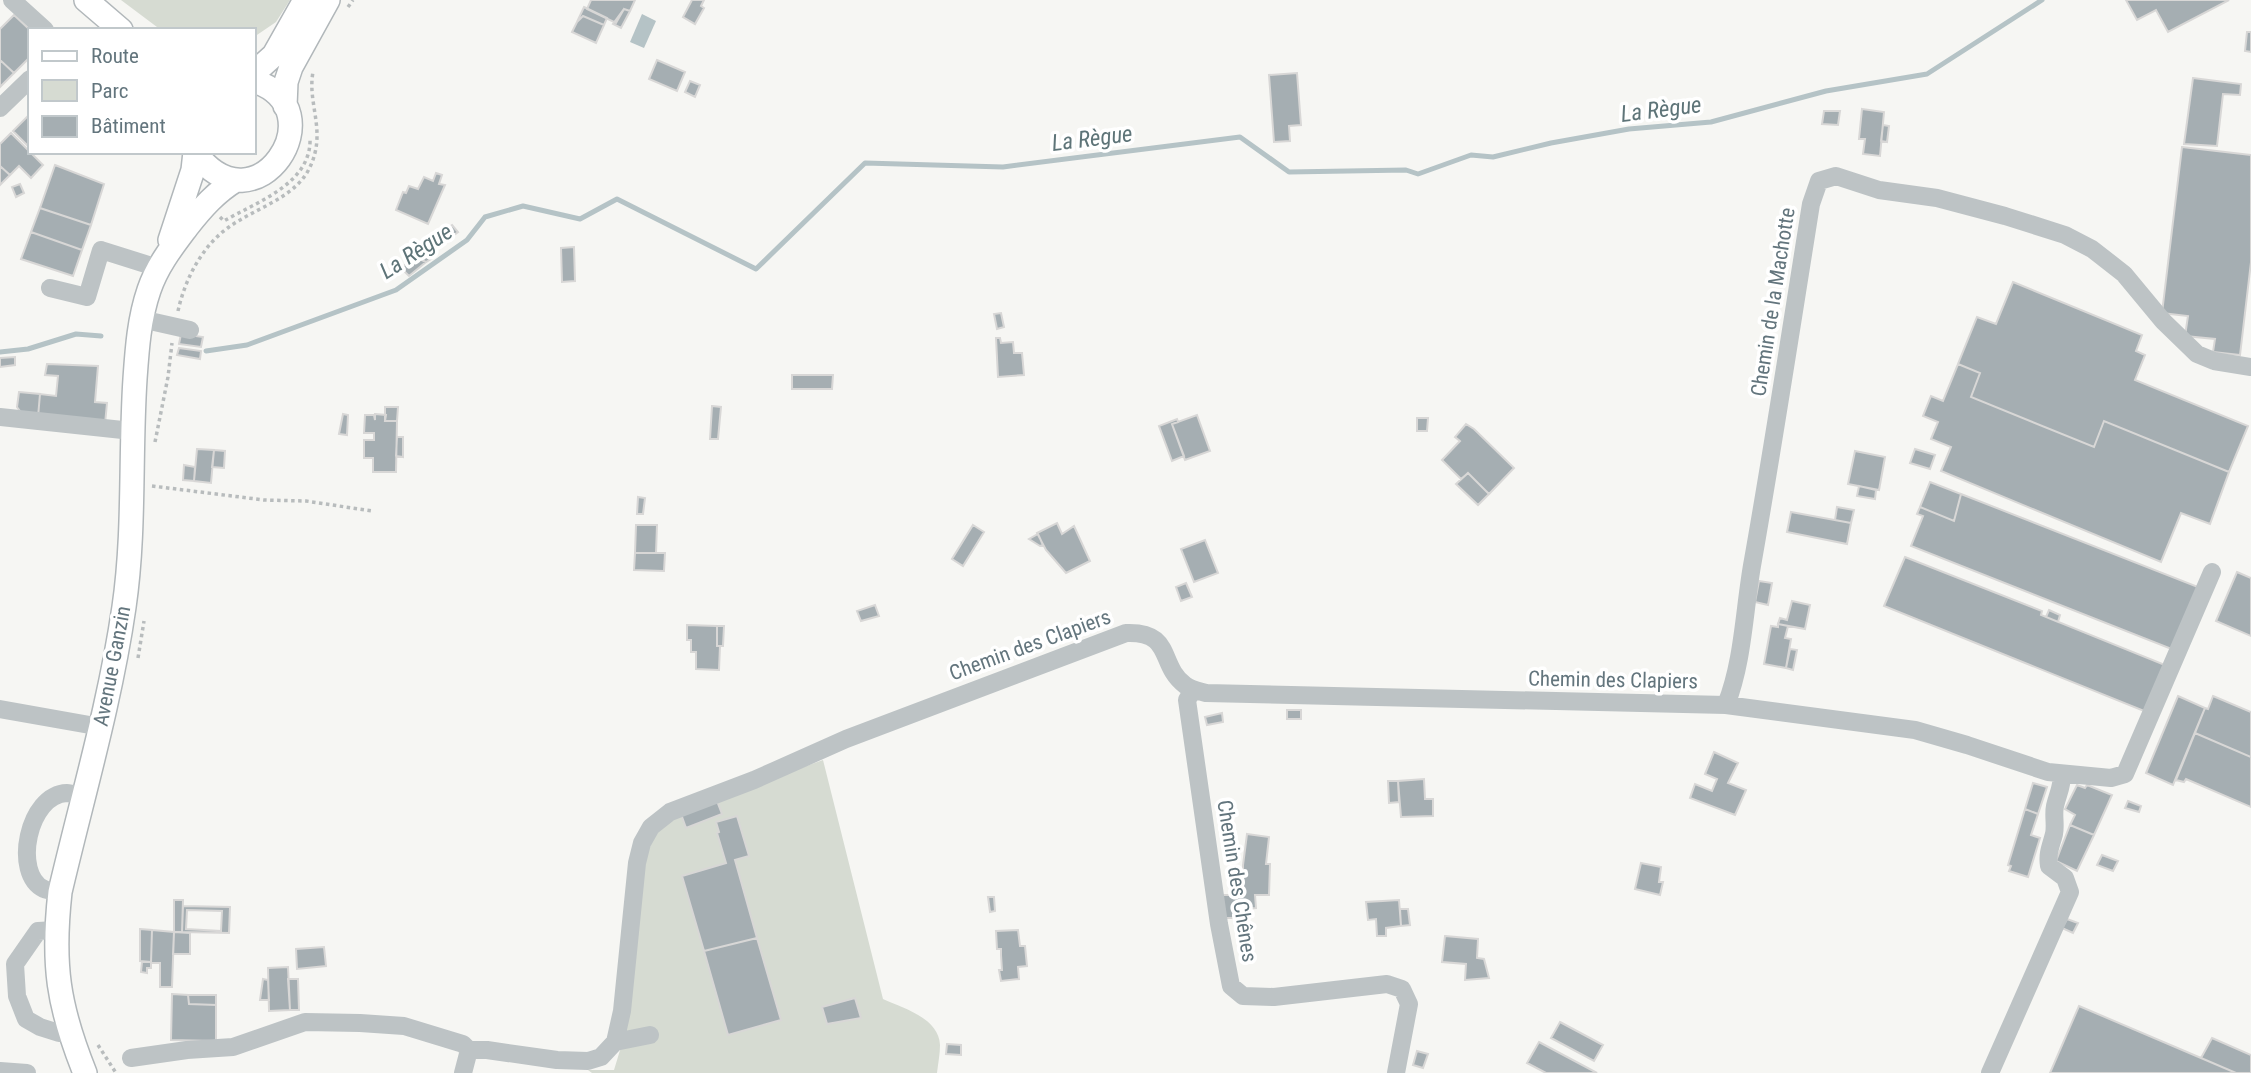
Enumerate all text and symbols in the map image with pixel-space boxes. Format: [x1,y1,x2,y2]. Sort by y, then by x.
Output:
legend [28,28,256,154]
text: Route [91,44,139,68]
text: Parc [91,79,129,103]
water label: La Règue [1619,91,1703,128]
text: Bâtiment [91,114,166,138]
water label: La Règue [1050,120,1134,157]
street label: Chemin de la Machotte [1746,206,1800,398]
water label: La Règue [375,218,458,285]
street label: Avenue Ganzin [89,604,135,728]
street label: Chemin des Clapiers [946,605,1114,685]
street label: Chemin des Clapiers [1528,667,1698,693]
street label: Chemin des Chênes [1212,798,1262,964]

